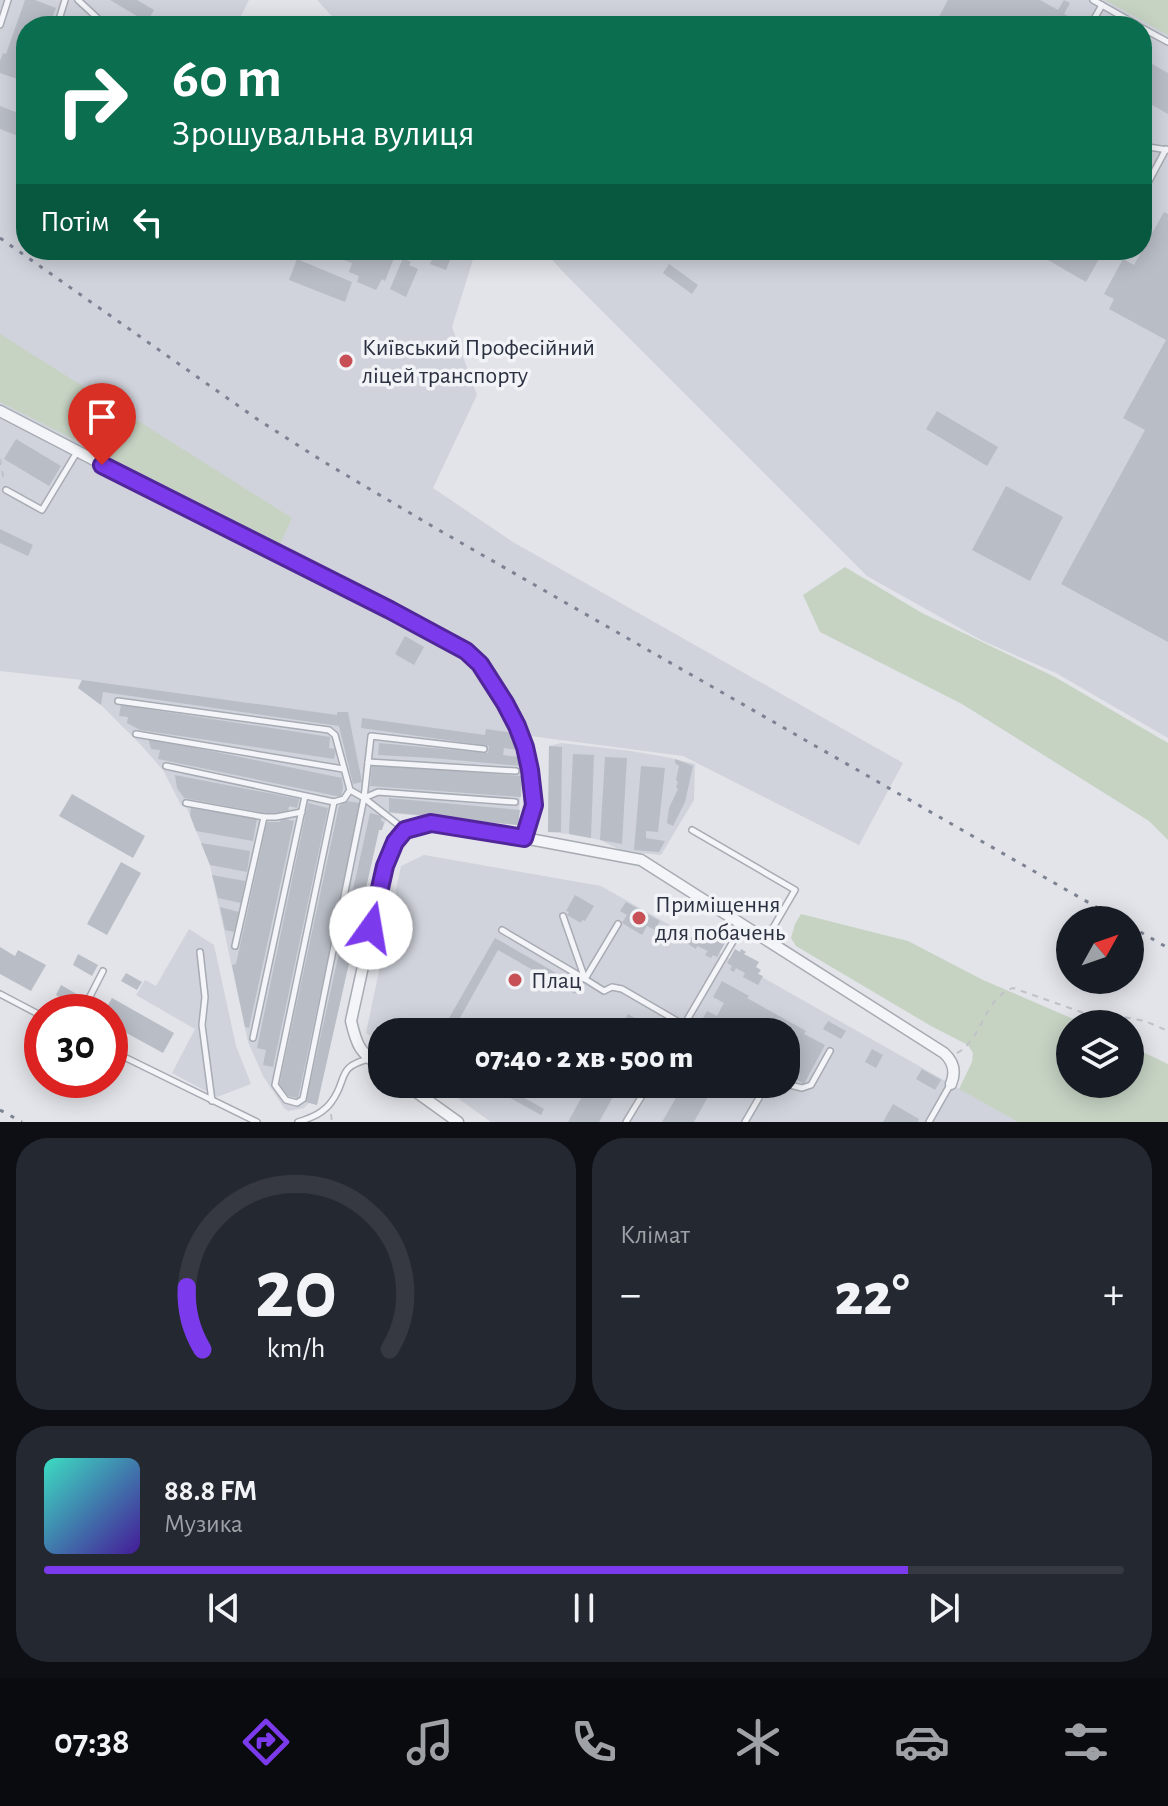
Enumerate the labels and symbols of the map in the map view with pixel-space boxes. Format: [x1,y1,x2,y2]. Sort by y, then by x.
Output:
place label: Київський Професійний ліцей транспорту [362,336,595,388]
marker: Київський Професійний ліцей транспорту [337,352,355,370]
pin [68,383,136,465]
position arrow [329,886,413,970]
place label: Приміщення для побачень [655,893,785,945]
north arrow [1056,906,1144,994]
marker: Приміщення для побачень [630,909,648,927]
place label: Плац [531,969,582,993]
marker: Плац [506,971,524,989]
speed limit sign: 30 [24,994,128,1098]

